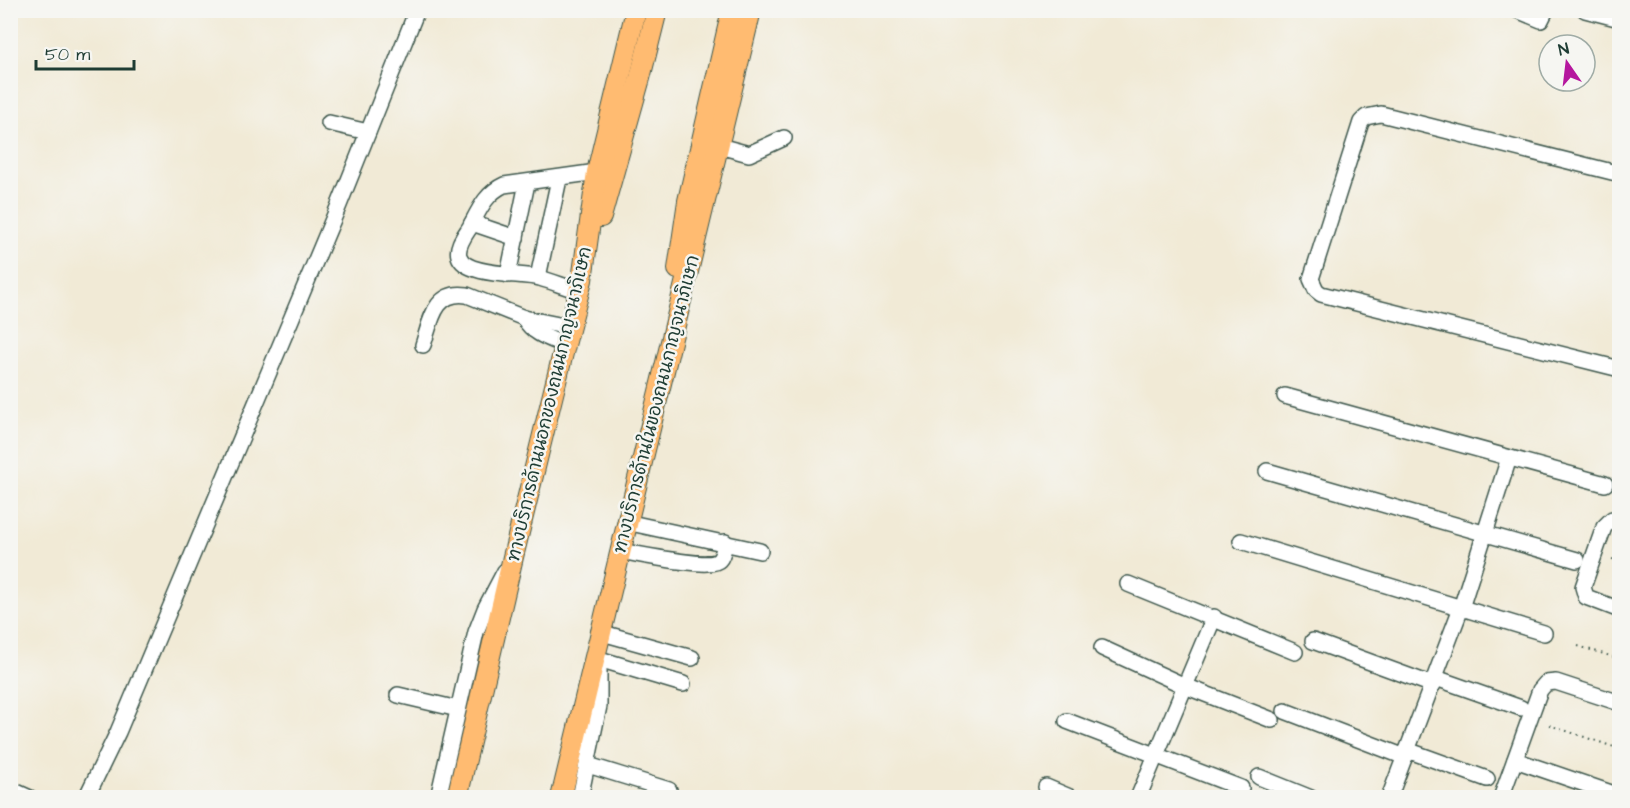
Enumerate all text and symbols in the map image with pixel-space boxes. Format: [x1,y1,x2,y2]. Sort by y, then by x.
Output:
scale bar [36,33,134,71]
north arrow [1537,33,1597,93]
text: N [1556,38,1571,61]
text: 50 m [45,42,90,67]
street label: ทางบริการด้านนอกของถนนกาญจนาภิเษก [501,244,598,564]
street label: ทางบริการด้านในของถนนกาญจนาภิเษก [606,252,706,556]

